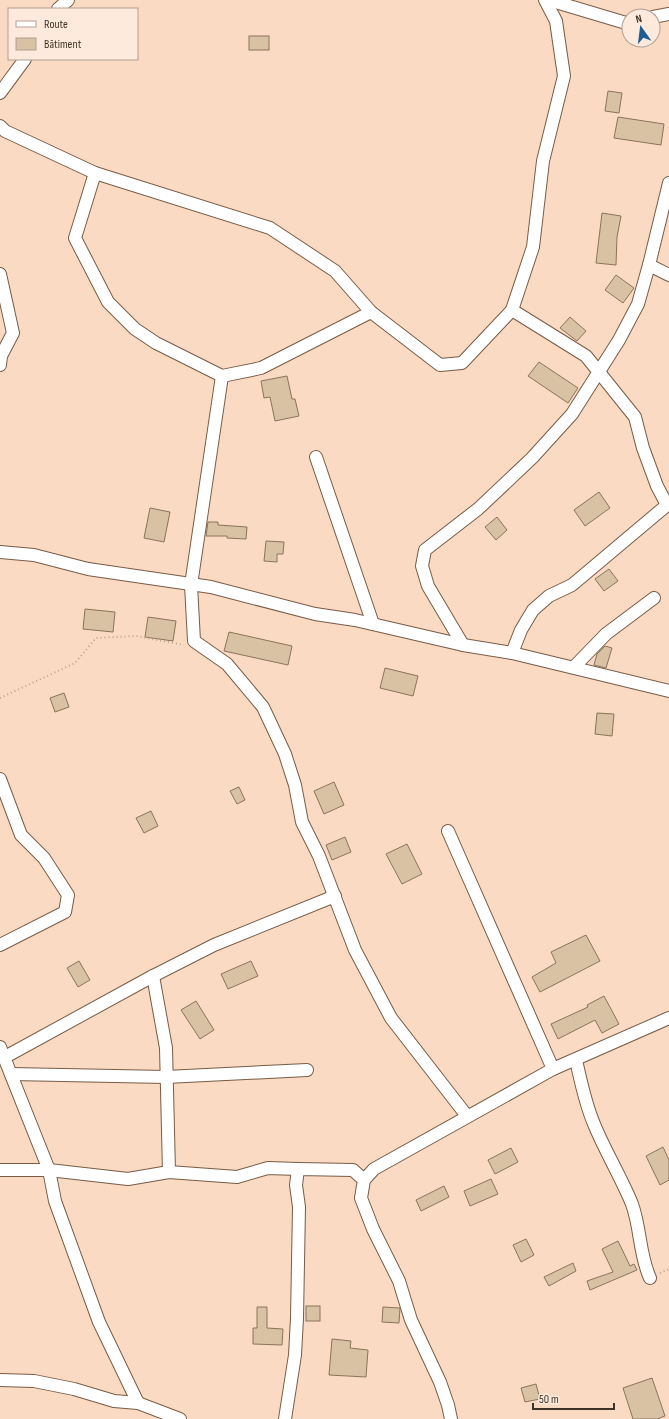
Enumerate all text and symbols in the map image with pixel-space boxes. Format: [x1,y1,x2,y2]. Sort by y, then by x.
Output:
legend [8,8,138,60]
north arrow [621,8,661,48]
text: N [634,12,643,26]
text: Route [44,17,68,32]
text: Bâtiment [44,37,82,52]
scale bar [533,1385,614,1411]
text: 50 m [539,1392,559,1407]

